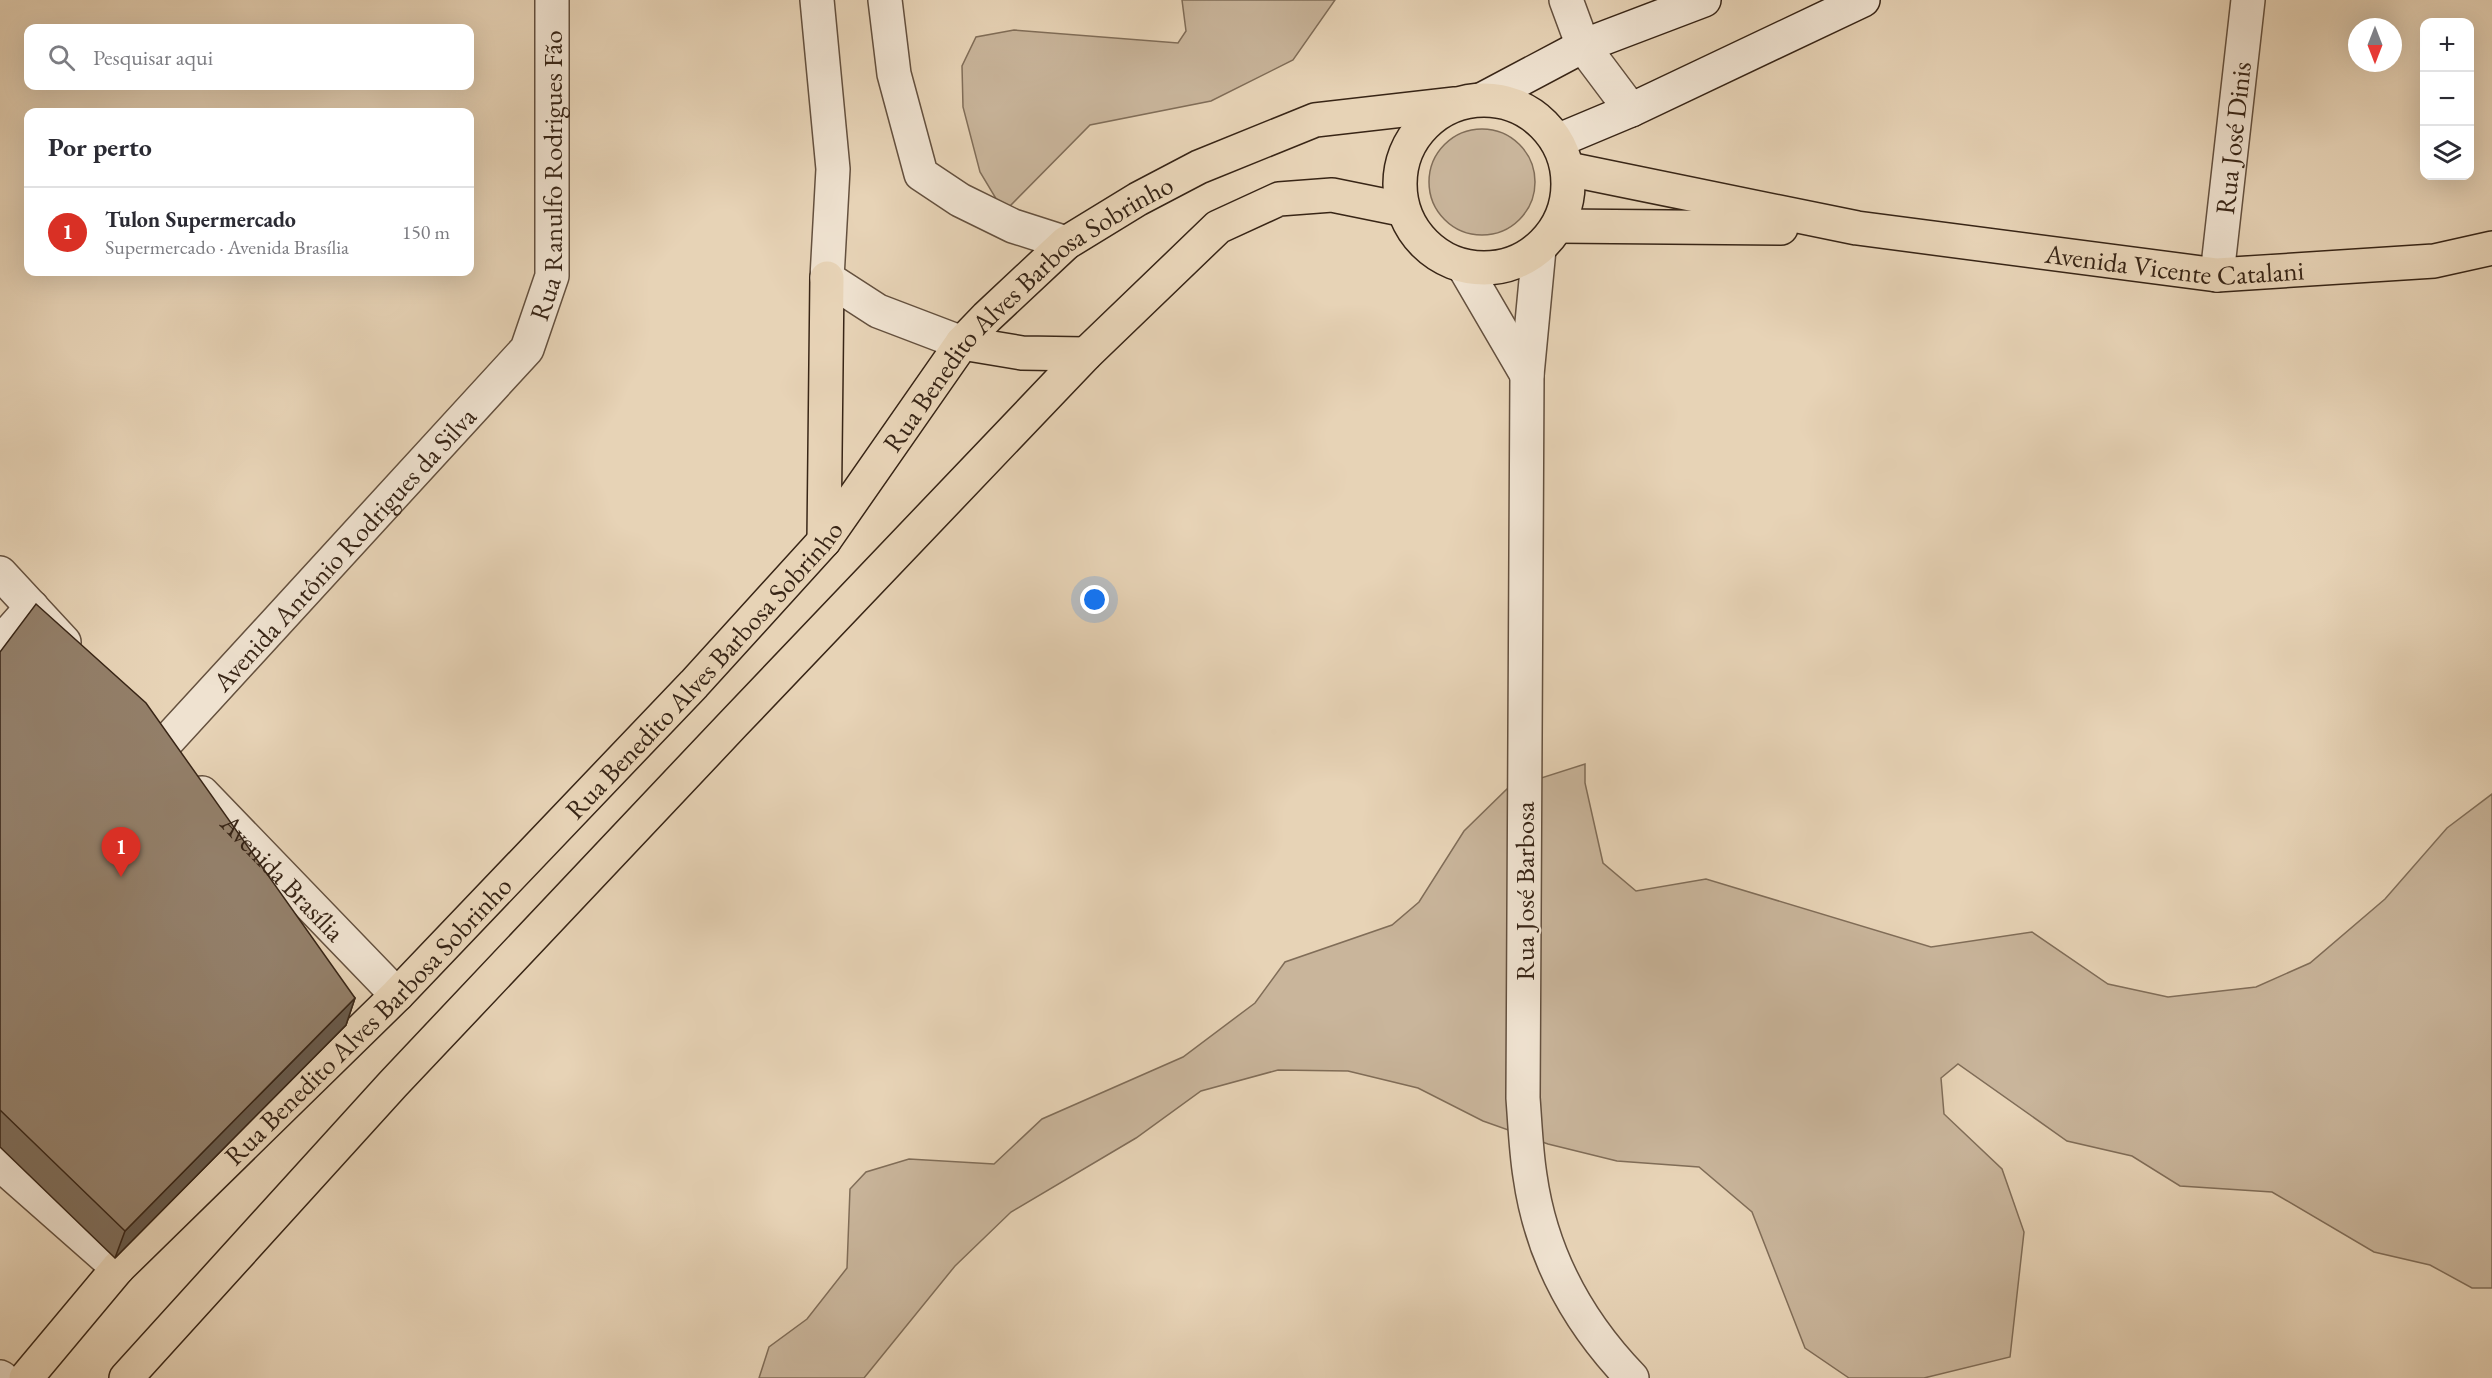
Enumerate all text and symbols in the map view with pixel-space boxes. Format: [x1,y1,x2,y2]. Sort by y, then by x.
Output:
north arrow [2348,18,2402,72]
map controls [2420,18,2474,180]
button: + [2420,18,2474,72]
search box [24,24,474,90]
street label: Rua Ranulfo Rodrigues Fão [521,30,570,325]
icon: search [45,41,78,74]
text: Pesquisar aqui [93,43,213,72]
street label: Rua José Dinis [2206,60,2258,216]
button: − [2420,72,2474,126]
button: layers [2420,126,2474,180]
text: Por perto [48,130,152,164]
street label: Rua Benedito Alves Barbosa Sobrinho [874,166,1179,458]
text: Tulon Supermercado [105,205,296,234]
text: 1 [62,219,73,245]
text: 150 m [402,219,450,245]
text: Supermercado · Avenida Brasília [105,234,349,260]
street label: Avenida Vicente Catalani [2042,235,2306,292]
street label: Avenida Antônio Rodrigues da Silva [204,399,483,699]
street label: Rua Benedito Alves Barbosa Sobrinho [557,514,850,826]
your location [1080,585,1109,614]
street label: Rua José Barbosa [1507,801,1542,981]
street label: Avenida Brasília [213,805,353,949]
pin: 1 [102,828,140,877]
street label: Rua Benedito Alves Barbosa Sobrinho [216,868,519,1172]

